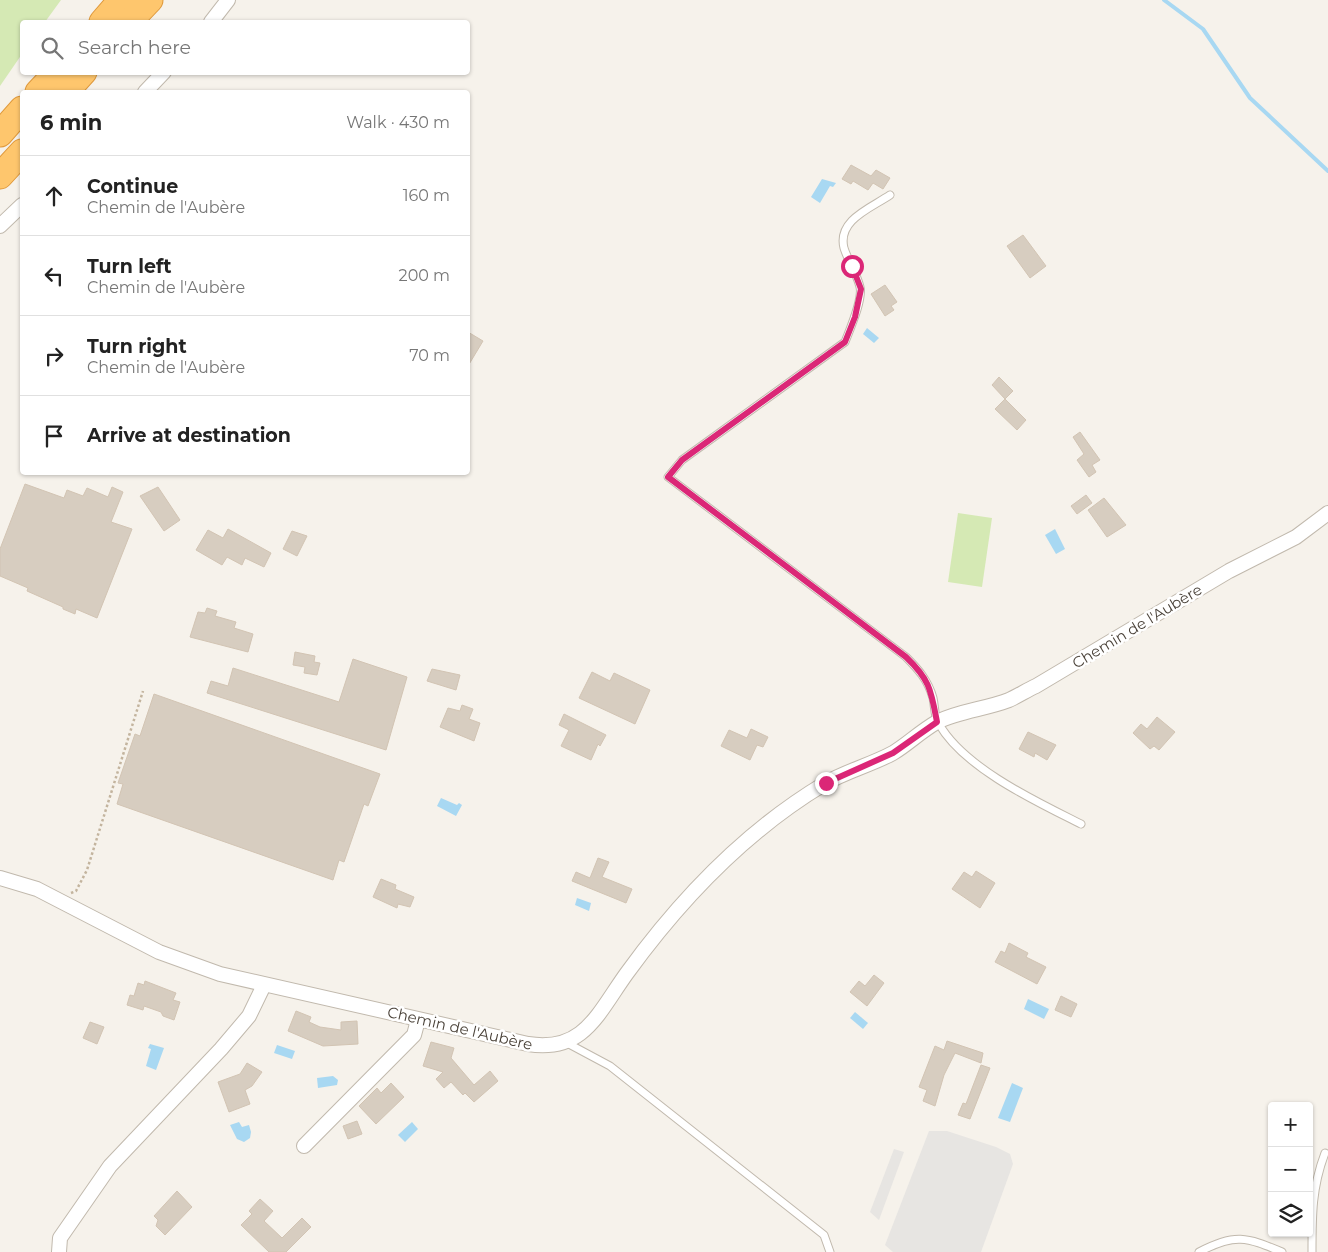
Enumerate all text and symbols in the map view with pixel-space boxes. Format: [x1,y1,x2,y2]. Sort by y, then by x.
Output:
search box [20,20,470,75]
icon: search [38,34,66,62]
text: Search here [78,36,191,59]
text: 6 min [40,110,102,135]
text: Walk · 430 m [346,113,450,132]
text: Continue [87,175,178,198]
icon: ahead [40,182,68,210]
text: 160 m [403,186,450,205]
text: Chemin de l'Aubère [87,198,245,217]
text: Turn left [87,255,172,278]
route start [841,255,864,278]
icon: left [40,262,68,290]
text: 200 m [399,266,450,285]
text: Chemin de l'Aubère [87,278,245,297]
text: Turn right [87,335,187,358]
icon: right [40,342,68,370]
text: 70 m [409,346,450,365]
text: Chemin de l'Aubère [87,358,245,377]
icon: arrive [40,422,68,450]
text: Arrive at destination [87,424,291,447]
street label: Chemin de l'Aubère [1069,580,1205,672]
route end [815,772,838,795]
street label: Chemin de l'Aubère [386,1002,534,1054]
map controls [1268,1102,1313,1237]
button: + [1268,1102,1313,1147]
button: − [1268,1147,1313,1192]
button: layers [1268,1192,1313,1237]

